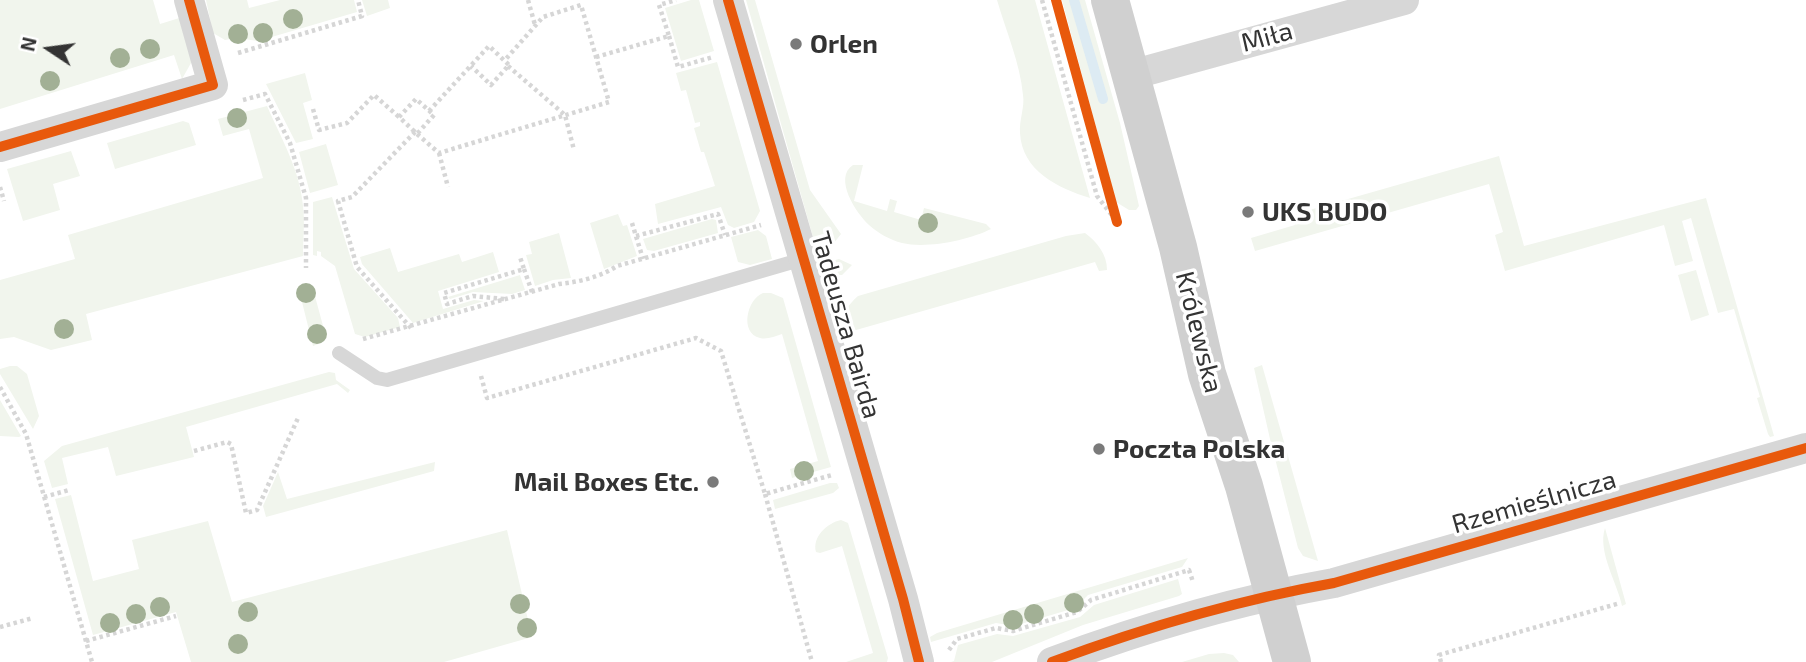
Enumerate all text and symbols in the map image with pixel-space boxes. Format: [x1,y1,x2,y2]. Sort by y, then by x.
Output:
north arrow [14,14,84,84]
street label: Miła [1238,15,1296,59]
place label: Orlen [810,28,878,60]
text: N [15,35,41,53]
marker: Orlen [788,36,804,52]
place label: UKS BUDO [1262,196,1387,228]
marker: UKS BUDO [1240,204,1256,220]
street label: Tadeusza Bairda [804,228,888,422]
street label: Królewska [1169,268,1229,396]
place label: Poczta Polska [1113,433,1285,465]
marker: Poczta Polska [1091,441,1107,457]
street label: Rzemieślnicza [1448,464,1620,540]
place label: Mail Boxes Etc. [514,466,699,498]
marker: Mail Boxes Etc. [705,474,721,490]

